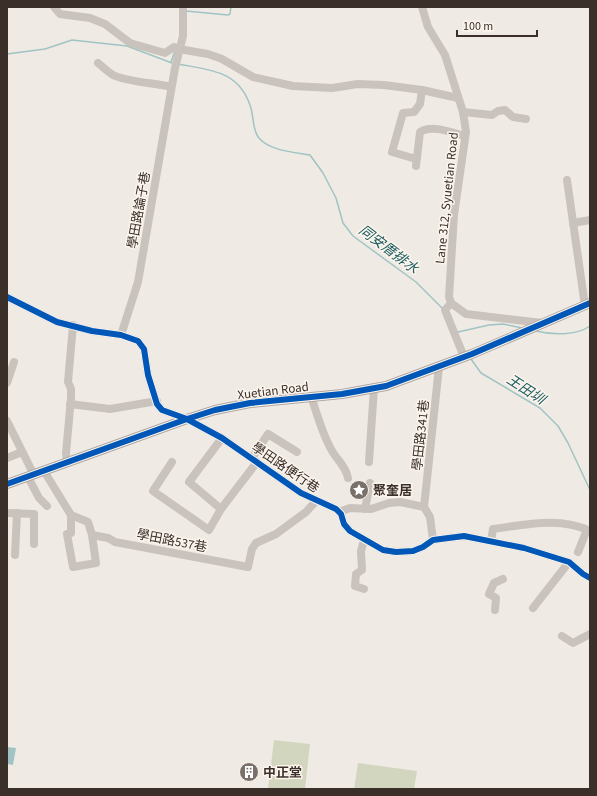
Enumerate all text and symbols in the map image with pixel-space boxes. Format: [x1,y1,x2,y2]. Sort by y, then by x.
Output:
scale bar [457,12,537,38]
text: 100 m [463,18,493,35]
street label: Lane 312, Syuetian Road [431,131,463,265]
street label: 學田路論子巷 [123,170,155,250]
water label: 同安厝排水 [354,221,423,279]
water label: 王田圳 [502,370,550,411]
street label: Xuetian Road [236,378,310,404]
street label: 學田路341巷 [408,399,434,472]
street label: 學田路便行巷 [248,439,323,497]
place icon: 聚奎居 [348,479,370,501]
place label: 聚奎居 [373,482,412,500]
street label: 學田路537巷 [135,525,209,557]
building icon: 中正堂 [238,761,260,783]
place label: 中正堂 [263,764,302,782]

